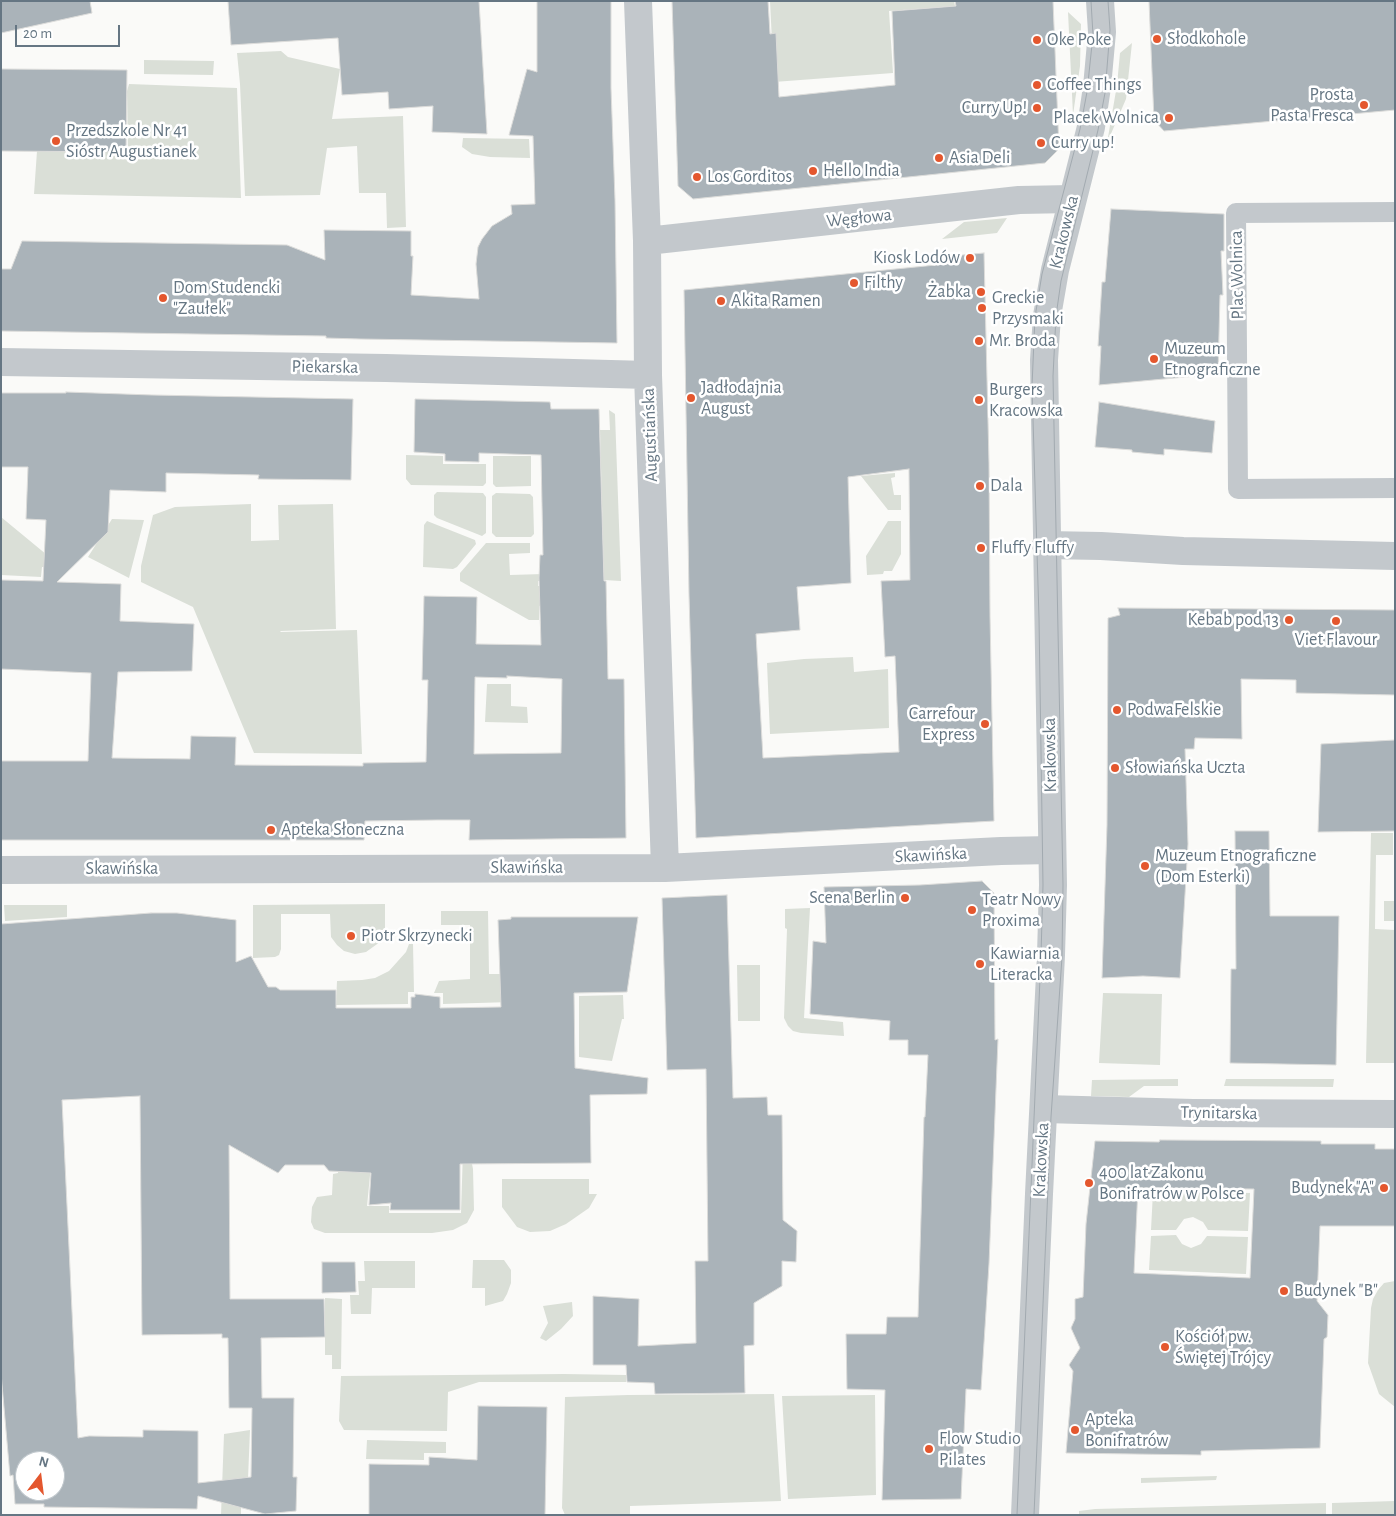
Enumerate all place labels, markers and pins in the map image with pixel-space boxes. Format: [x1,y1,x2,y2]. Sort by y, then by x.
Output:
place label: Słodkohole [1167,28,1246,50]
place label: Oke Poke [1047,29,1111,51]
marker: Słodkohole [1151,33,1163,45]
marker: Oke Poke [1031,34,1043,46]
place label: Coffee Things [1047,74,1142,96]
marker: Coffee Things [1031,79,1043,91]
place label: Prosta Pasta Fresca [1270,84,1354,126]
place label: Curry Up! [962,97,1027,119]
marker: Prosta Pasta Fresca [1358,99,1370,111]
marker: Curry Up! [1031,102,1043,114]
place label: Placek Wolnica [1053,107,1159,129]
marker: Placek Wolnica [1163,112,1175,124]
place label: Przedszkole Nr 41 Sióstr Augustianek [66,120,197,162]
place label: Curry up! [1051,132,1115,154]
marker: Przedszkole Nr 41 Sióstr Augustianek [50,135,62,147]
marker: Curry up! [1035,137,1047,149]
place label: Asia Deli [949,147,1010,169]
marker: Asia Deli [933,152,945,164]
place label: Hello India [823,160,900,182]
marker: Hello India [807,165,819,177]
place label: Los Gorditos [707,166,792,188]
marker: Los Gorditos [691,171,703,183]
place label: Kiosk Lodów [873,247,960,269]
marker: Kiosk Lodów [964,252,976,264]
place label: Filthy [864,272,903,294]
place label: Dom Studencki "Zaułek" [173,277,280,320]
marker: Filthy [848,277,860,289]
place label: Żabka [928,281,971,303]
marker: Żabka [975,286,987,298]
place label: Greckie Przysmaki [992,287,1064,330]
place label: Akita Ramen [731,290,821,312]
marker: Dom Studencki "Zaułek" [157,292,169,304]
marker: Akita Ramen [715,295,727,307]
marker: Greckie Przysmaki [976,302,988,314]
place label: Mr. Broda [989,330,1056,352]
marker: Mr. Broda [973,335,985,347]
place label: Muzeum Etnograficzne [1164,338,1261,380]
marker: Muzeum Etnograficzne [1148,353,1160,365]
place label: Jadłodajnia August [701,377,782,419]
place label: Burgers Kracowska [989,379,1063,422]
marker: Jadłodajnia August [685,392,697,404]
marker: Burgers Kracowska [973,394,985,406]
place label: Dala [990,475,1023,497]
marker: Dala [974,480,986,492]
place label: Fluffy Fluffy [991,537,1074,559]
marker: Fluffy Fluffy [975,542,987,554]
place label: Kebab pod 13 [1188,609,1279,631]
marker: Kebab pod 13 [1283,614,1295,626]
marker: Viet Flavour [1330,615,1342,627]
place label: Viet Flavour [1295,629,1377,651]
place label: PodwaFelskie [1127,699,1221,721]
place label: Carrefour Express [909,703,975,746]
marker: PodwaFelskie [1111,704,1123,716]
marker: Carrefour Express [979,718,991,730]
place label: Słowiańska Uczta [1125,757,1246,779]
marker: Słowiańska Uczta [1109,762,1121,774]
place label: Apteka Słoneczna [281,819,404,841]
marker: Apteka Słoneczna [265,824,277,836]
place label: Muzeum Etnograficzne (Dom Esterki) [1155,845,1316,888]
marker: Muzeum Etnograficzne (Dom Esterki) [1139,860,1151,872]
place label: Scena Berlin [809,887,895,909]
place label: Teatr Nowy Proxima [982,889,1061,932]
marker: Scena Berlin [899,892,911,904]
marker: Teatr Nowy Proxima [966,904,978,916]
place label: Piotr Skrzynecki [361,925,473,947]
marker: Piotr Skrzynecki [345,930,357,942]
place label: Kawiarnia Literacka [990,943,1060,986]
marker: Kawiarnia Literacka [974,958,986,970]
place label: 400 lat Zakonu Bonifratrów w Polsce [1099,1162,1244,1204]
marker: 400 lat Zakonu Bonifratrów w Polsce [1083,1177,1095,1189]
place label: Budynek "A" [1291,1177,1374,1199]
marker: Budynek "A" [1378,1182,1390,1194]
place label: Budynek "B" [1294,1280,1378,1302]
marker: Budynek "B" [1278,1285,1290,1297]
place label: Kościół pw. Świętej Trójcy [1175,1326,1271,1368]
marker: Kościół pw. Świętej Trójcy [1159,1341,1171,1353]
place label: Apteka Bonifratrów [1085,1409,1168,1452]
marker: Apteka Bonifratrów [1069,1424,1081,1436]
place label: Flow Studio Pilates [939,1428,1021,1470]
marker: Flow Studio Pilates [923,1443,935,1455]

